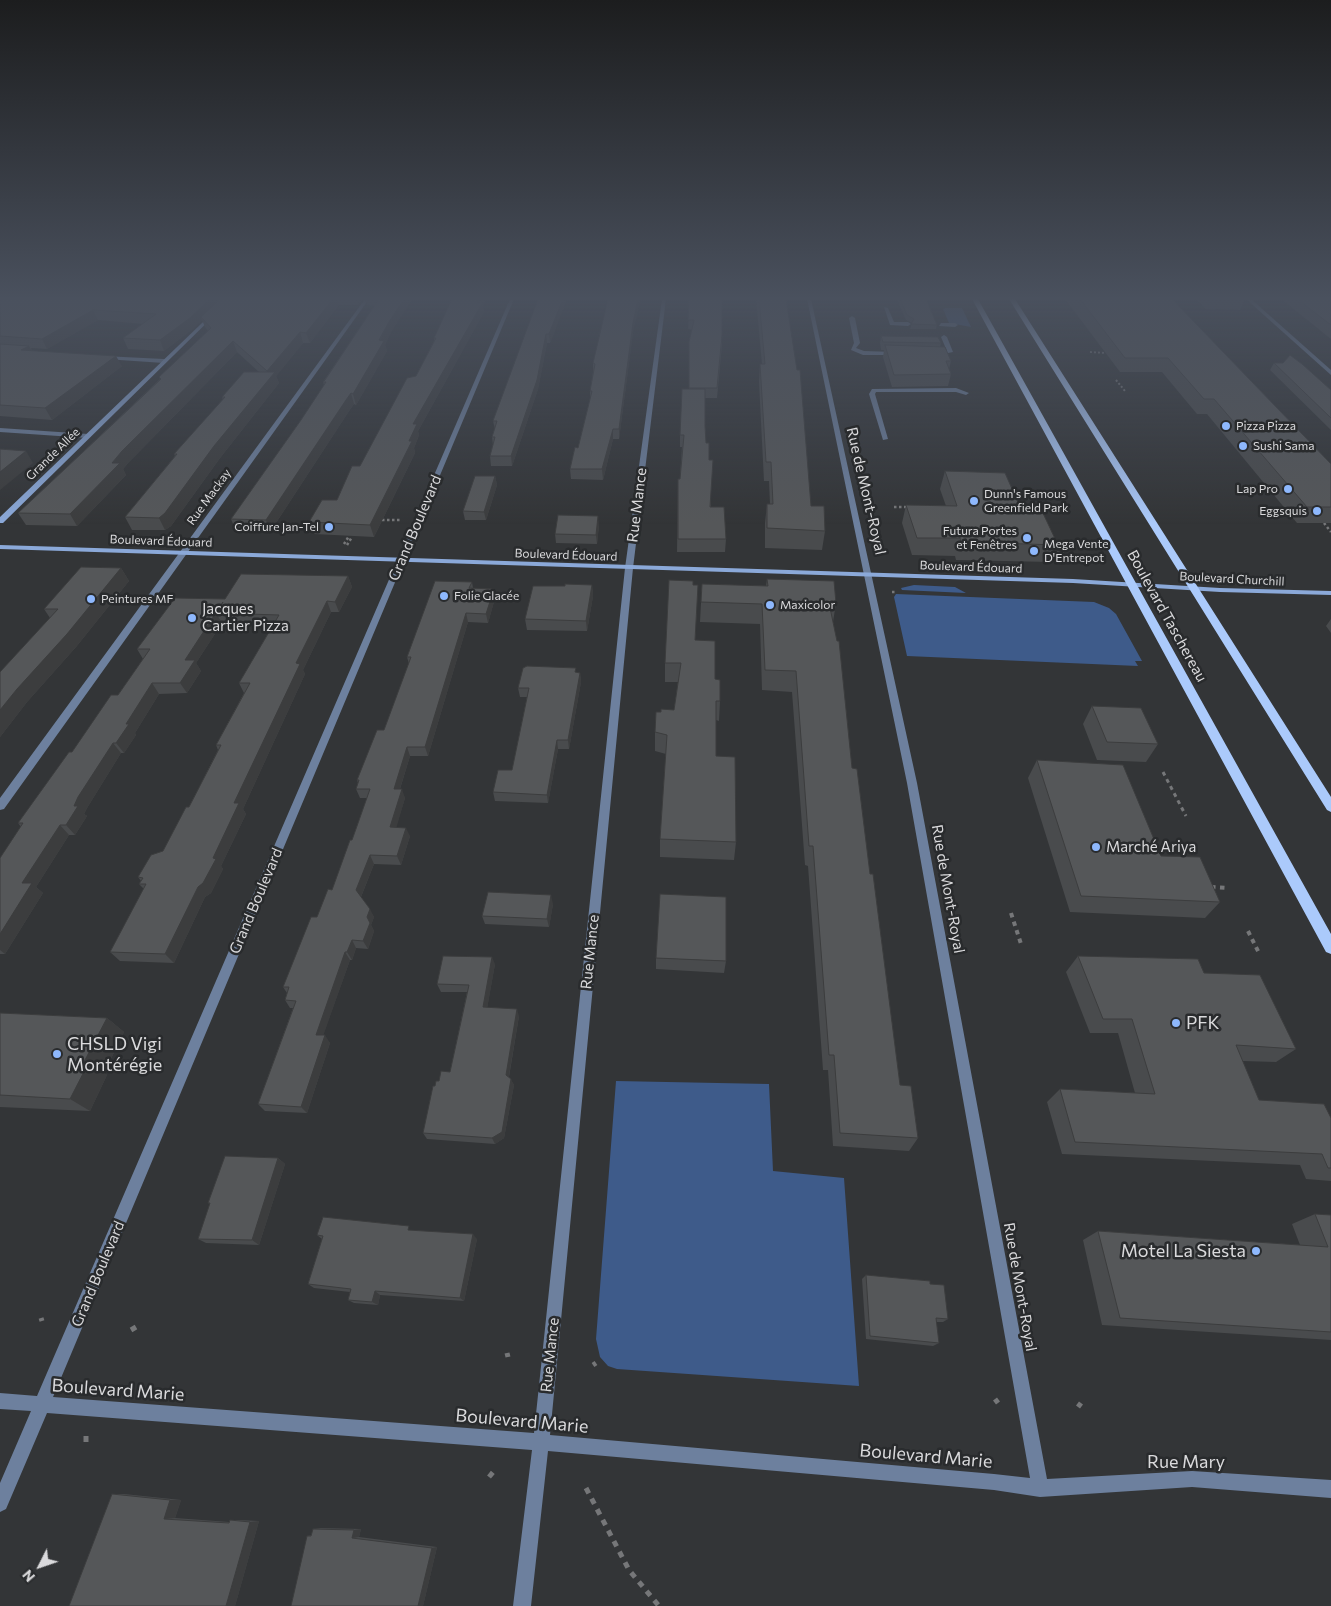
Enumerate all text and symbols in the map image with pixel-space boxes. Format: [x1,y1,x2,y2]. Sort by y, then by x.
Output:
place label: Pizza Pizza [1236,419,1296,433]
marker: Pizza Pizza [1220,420,1232,432]
street label: Grande Allée [23,425,83,483]
street label: Rue de Mont-Royal [843,425,889,557]
place label: Sushi Sama [1253,439,1315,453]
marker: Sushi Sama [1237,440,1249,452]
street label: Rue Mackay [184,466,234,528]
street label: Rue Mance [623,467,651,543]
street label: Grand Boulevard [385,472,445,584]
place label: Lap Pro [1236,482,1278,496]
marker: Lap Pro [1282,483,1294,495]
place label: Dunn's Famous Greenfield Park [984,487,1068,515]
marker: Dunn's Famous Greenfield Park [968,495,980,507]
place label: Eggsquis [1259,504,1307,518]
marker: Eggsquis [1311,505,1323,517]
place label: Coiffure Jan-Tel [234,520,319,534]
marker: Coiffure Jan-Tel [323,521,335,533]
place label: Futura Portes et Fenêtres [943,524,1017,552]
street label: Boulevard Édouard [109,532,213,550]
marker: Futura Portes et Fenêtres [1021,532,1033,544]
place label: Mega Vente D'Entrepot [1044,537,1109,565]
marker: Mega Vente D'Entrepot [1028,545,1040,557]
street label: Boulevard Édouard [514,546,618,564]
street label: Boulevard Taschereau [1123,547,1211,685]
street label: Boulevard Édouard [919,558,1023,576]
street label: Boulevard Churchill [1179,569,1285,589]
place label: Folie Glacée [454,589,519,603]
marker: Folie Glacée [438,590,450,602]
place label: Peintures MF [101,592,173,606]
marker: Peintures MF [85,593,97,605]
place label: Maxicolor [780,598,835,612]
marker: Maxicolor [764,599,776,611]
place label: Jacques Cartier Pizza [202,600,289,635]
marker: Jacques Cartier Pizza [186,612,198,624]
street label: Rue de Mont-Royal [928,823,968,955]
place label: Marché Ariya [1106,838,1196,856]
marker: Marché Ariya [1090,841,1102,853]
street label: Grand Boulevard [226,845,286,957]
street label: Rue Mance [577,914,603,990]
place label: PFK [1186,1012,1220,1034]
marker: PFK [1170,1017,1182,1029]
place label: CHSLD Vigi Montérégie [67,1033,162,1076]
marker: CHSLD Vigi Montérégie [51,1048,63,1060]
street label: Grand Boulevard [68,1218,128,1330]
street label: Rue de Mont-Royal [1000,1221,1040,1353]
place label: Motel La Siesta [1121,1240,1246,1262]
marker: Motel La Siesta [1250,1245,1262,1257]
street label: Rue Mance [537,1317,563,1393]
street label: Boulevard Marie [51,1375,185,1405]
street label: Boulevard Marie [455,1404,589,1438]
street label: Boulevard Marie [859,1439,993,1473]
street label: Rue Mary [1147,1451,1225,1473]
north arrow [15,1541,65,1591]
text: N [18,1567,38,1586]

